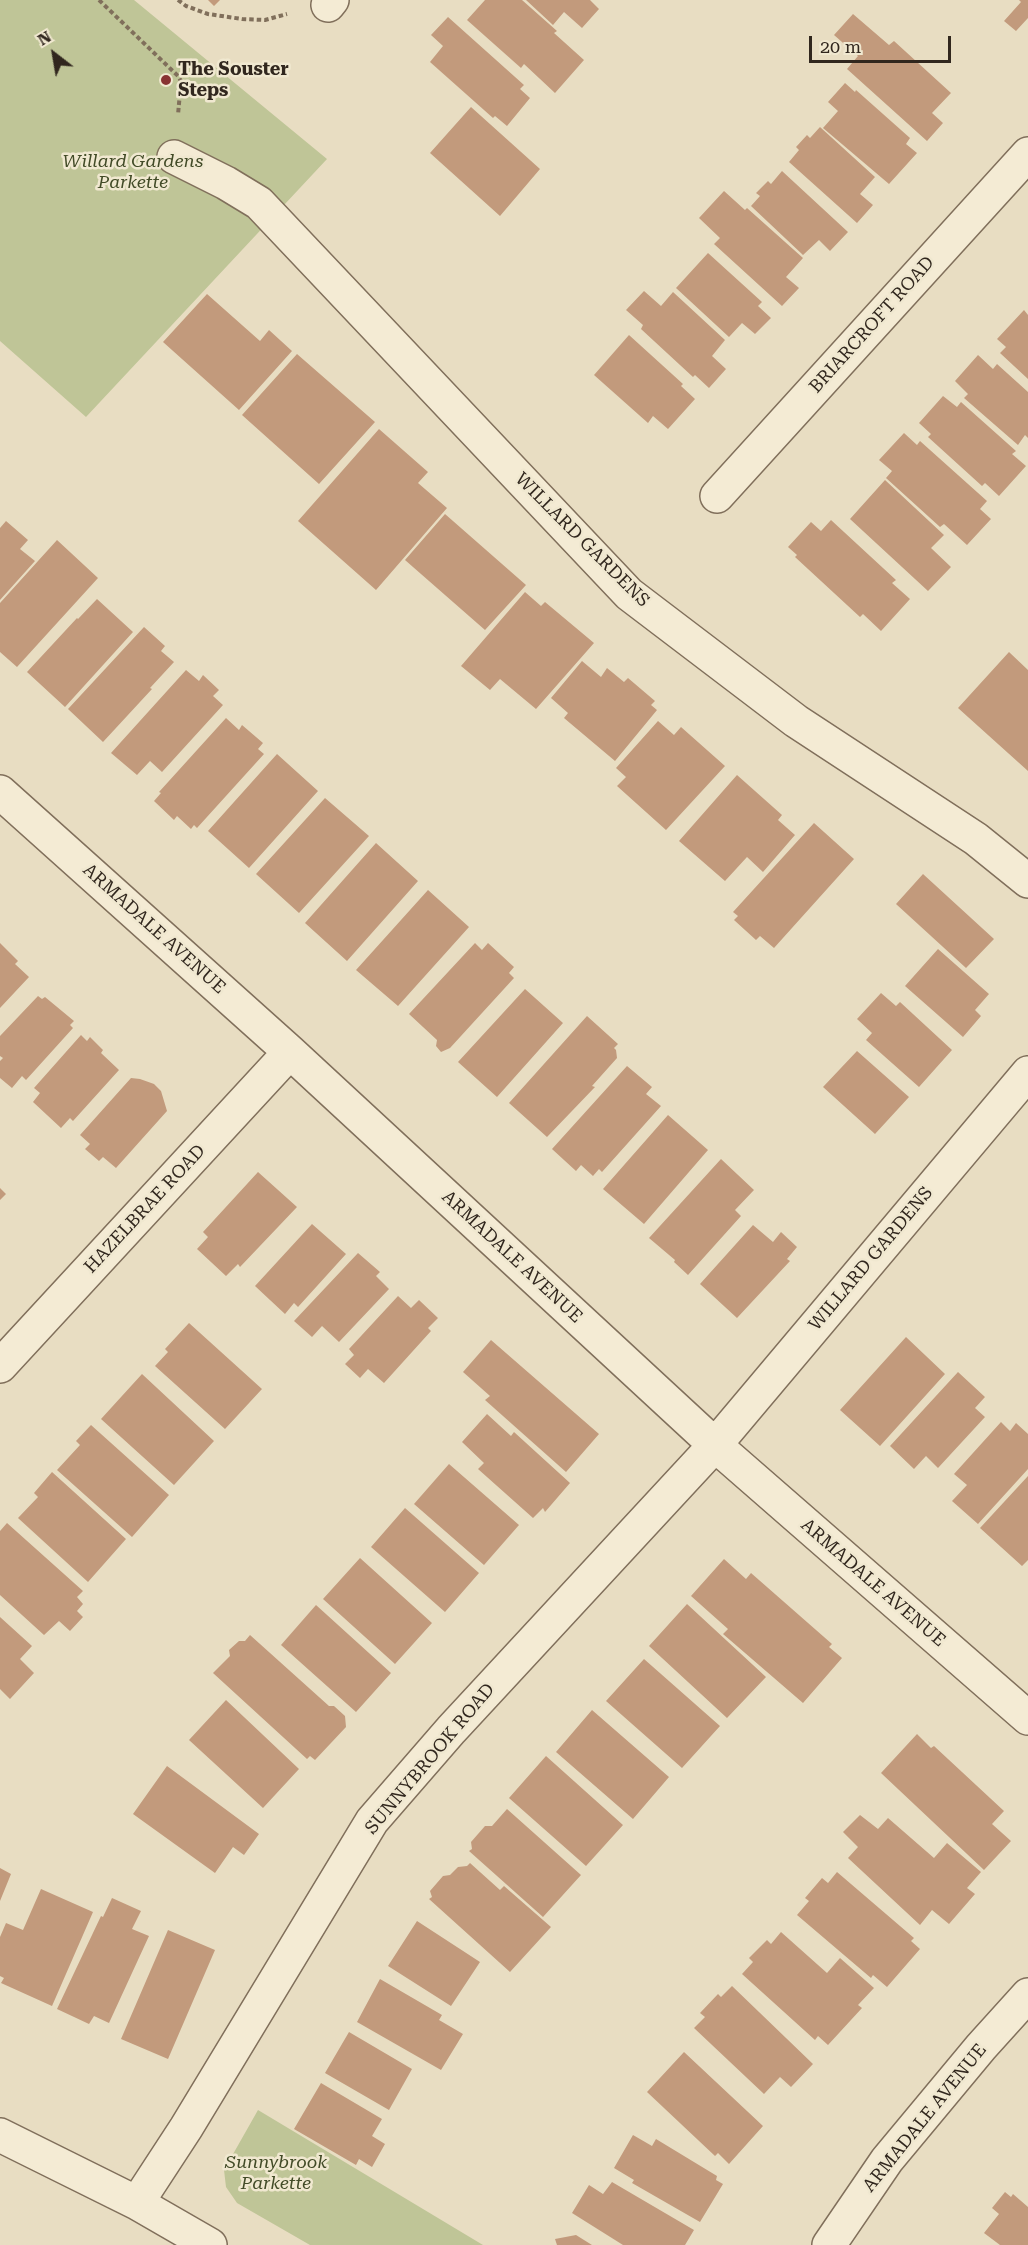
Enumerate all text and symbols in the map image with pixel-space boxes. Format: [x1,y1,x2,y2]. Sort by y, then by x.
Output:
north arrow [24,24,84,84]
scale bar [812,24,954,62]
text: N [34,27,55,49]
text: 20 m [820,36,861,57]
place label: The Souster Steps [178,59,289,101]
marker: The Souster Steps [159,73,173,87]
park label: Willard Gardens Parkette [63,151,203,194]
street label: BRIARCROFT ROAD [805,252,939,398]
street label: WILLARD GARDENS [510,468,654,612]
street label: ARMADALE AVENUE [78,859,230,999]
street label: HAZELBRAE ROAD [80,1140,210,1278]
street label: WILLARD GARDENS [804,1183,938,1335]
street label: ARMADALE AVENUE [437,1186,587,1328]
street label: ARMADALE AVENUE [796,1514,950,1652]
street label: SUNNYBROOK ROAD [361,1679,499,1839]
street label: ARMADALE AVENUE [859,2040,991,2196]
park label: Sunnybrook Parkette [225,2152,327,2194]

